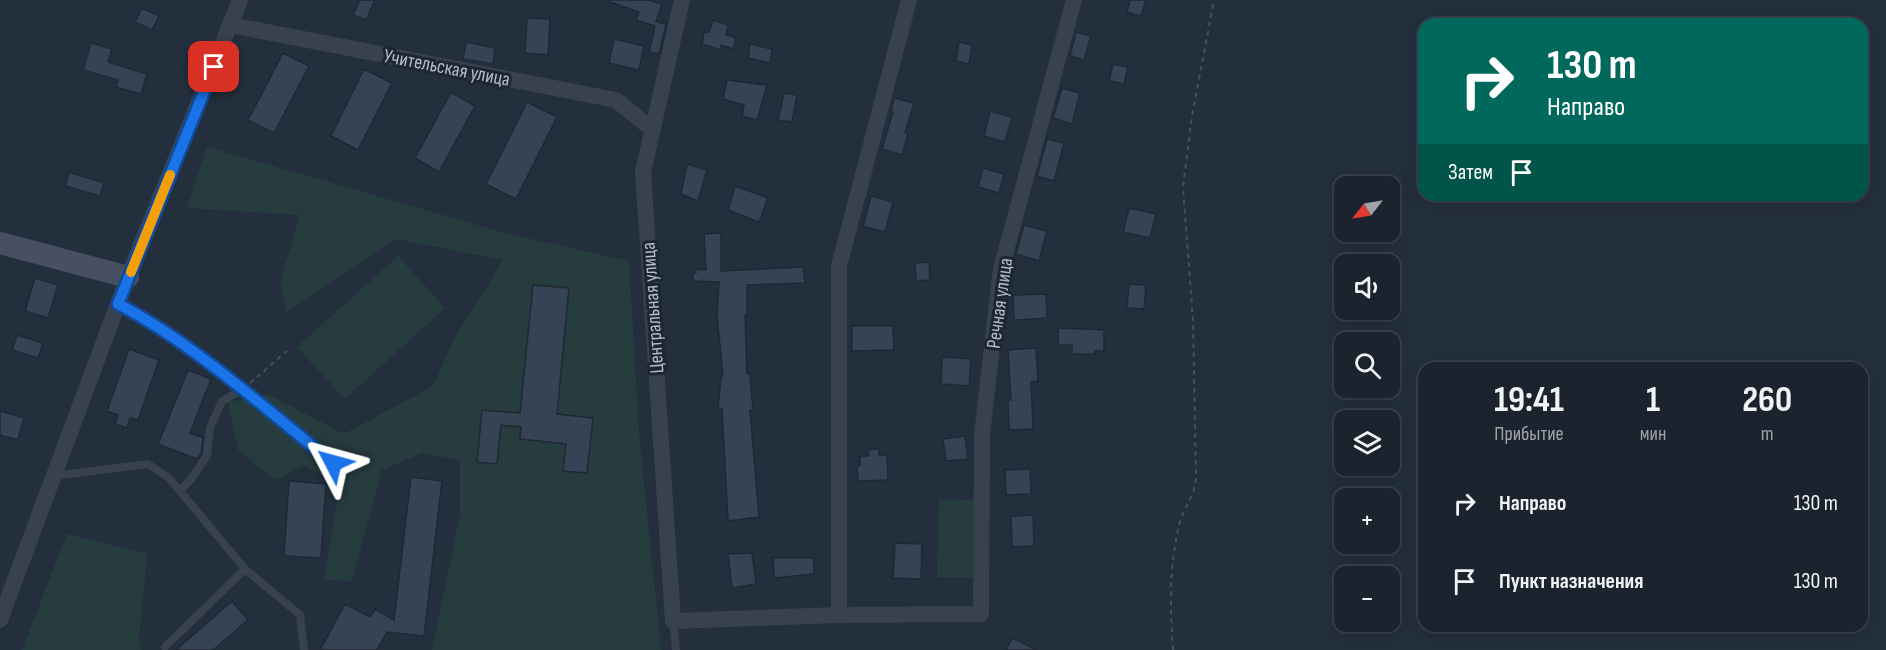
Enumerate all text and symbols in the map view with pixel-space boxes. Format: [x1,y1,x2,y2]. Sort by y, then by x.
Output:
text: 130 m [1547,40,1637,91]
pin [188,41,239,92]
icon: right [1448,42,1526,120]
street label: Учительская улица [382,44,512,92]
icon: arrive [197,50,230,83]
text: Направо [1547,91,1625,123]
icon: arrive [1505,156,1538,189]
text: Затем [1448,159,1493,186]
north arrow [1334,176,1400,242]
map controls [1334,176,1400,632]
street label: Центральная улица [636,242,670,374]
button: sound [1334,254,1400,320]
street label: Речная улица [982,256,1018,350]
button: search [1334,332,1400,398]
text: 19:41 [1494,379,1564,422]
text: 1 [1646,379,1660,422]
text: 260 [1742,379,1792,422]
button: layers [1334,410,1400,476]
text: Прибытие [1494,422,1564,446]
text: мин [1640,422,1666,446]
text: m [1761,422,1774,446]
position arrow [301,431,365,495]
icon: right [1448,487,1481,520]
button: + [1334,488,1400,554]
text: Направо [1499,490,1566,517]
text: 130 m [1794,490,1838,517]
icon: arrive [1448,565,1481,598]
button: − [1334,566,1400,632]
text: Пункт назначения [1499,568,1643,595]
text: 130 m [1794,568,1838,595]

